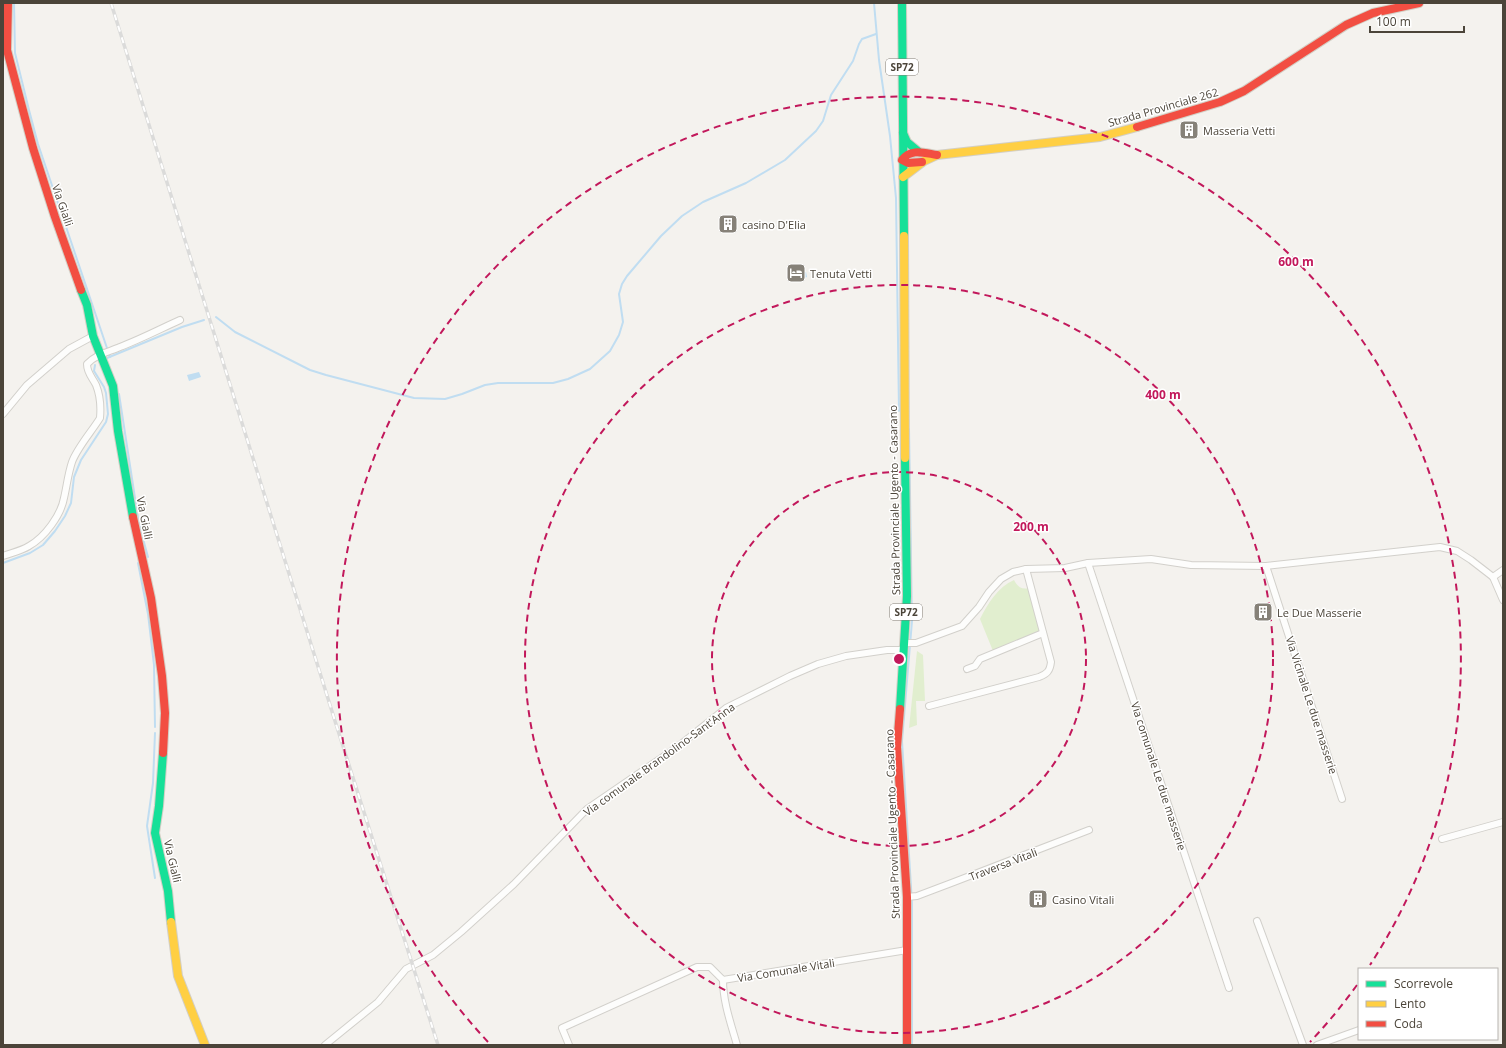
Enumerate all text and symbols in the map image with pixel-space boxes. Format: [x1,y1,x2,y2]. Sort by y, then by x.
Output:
scale bar [1370,8,1464,34]
text: 100 m [1376,13,1411,30]
road number: SP72 [886,59,918,75]
street label: Strada Provinciale 262 [1106,84,1220,130]
building icon: Masseria Vetti [1178,119,1200,141]
place label: Masseria Vetti [1203,123,1275,138]
street label: Via Gialli [49,182,77,228]
building icon: casino D'Elia [717,213,739,235]
place label: casino D'Elia [742,217,806,232]
text: 600 m [1278,253,1314,270]
hotel icon: Tenuta Vetti [785,262,807,284]
place label: Tenuta Vetti [810,266,872,281]
text: 400 m [1145,386,1181,403]
street label: Strada Provinciale Ugento - Casarano [885,404,903,595]
street label: Via Gialli [133,495,157,541]
text: 200 m [1013,518,1049,535]
building icon: Le Due Masserie [1252,601,1274,623]
road number: SP72 [890,604,922,620]
place label: Le Due Masserie [1277,605,1362,620]
street label: Via Vicinale Le due masserie [1283,634,1341,776]
centre of rings [892,652,906,666]
street label: Via comunale Brandolino-Sant'Anna [580,699,738,819]
street label: Via comunale Le due masserie [1128,700,1190,852]
street label: Strada Provinciale Ugento - Casarano [881,728,903,919]
street label: Via Gialli [161,838,185,884]
street label: Traversa Vitali [967,844,1039,884]
building icon: Casino Vitali [1027,888,1049,910]
place label: Casino Vitali [1052,892,1114,907]
street label: Via Comunale Vitali [736,955,836,985]
legend [1358,968,1498,1040]
text: Scorrevole [1394,975,1453,992]
text: Lento [1394,995,1426,1012]
text: Coda [1394,1015,1423,1032]

